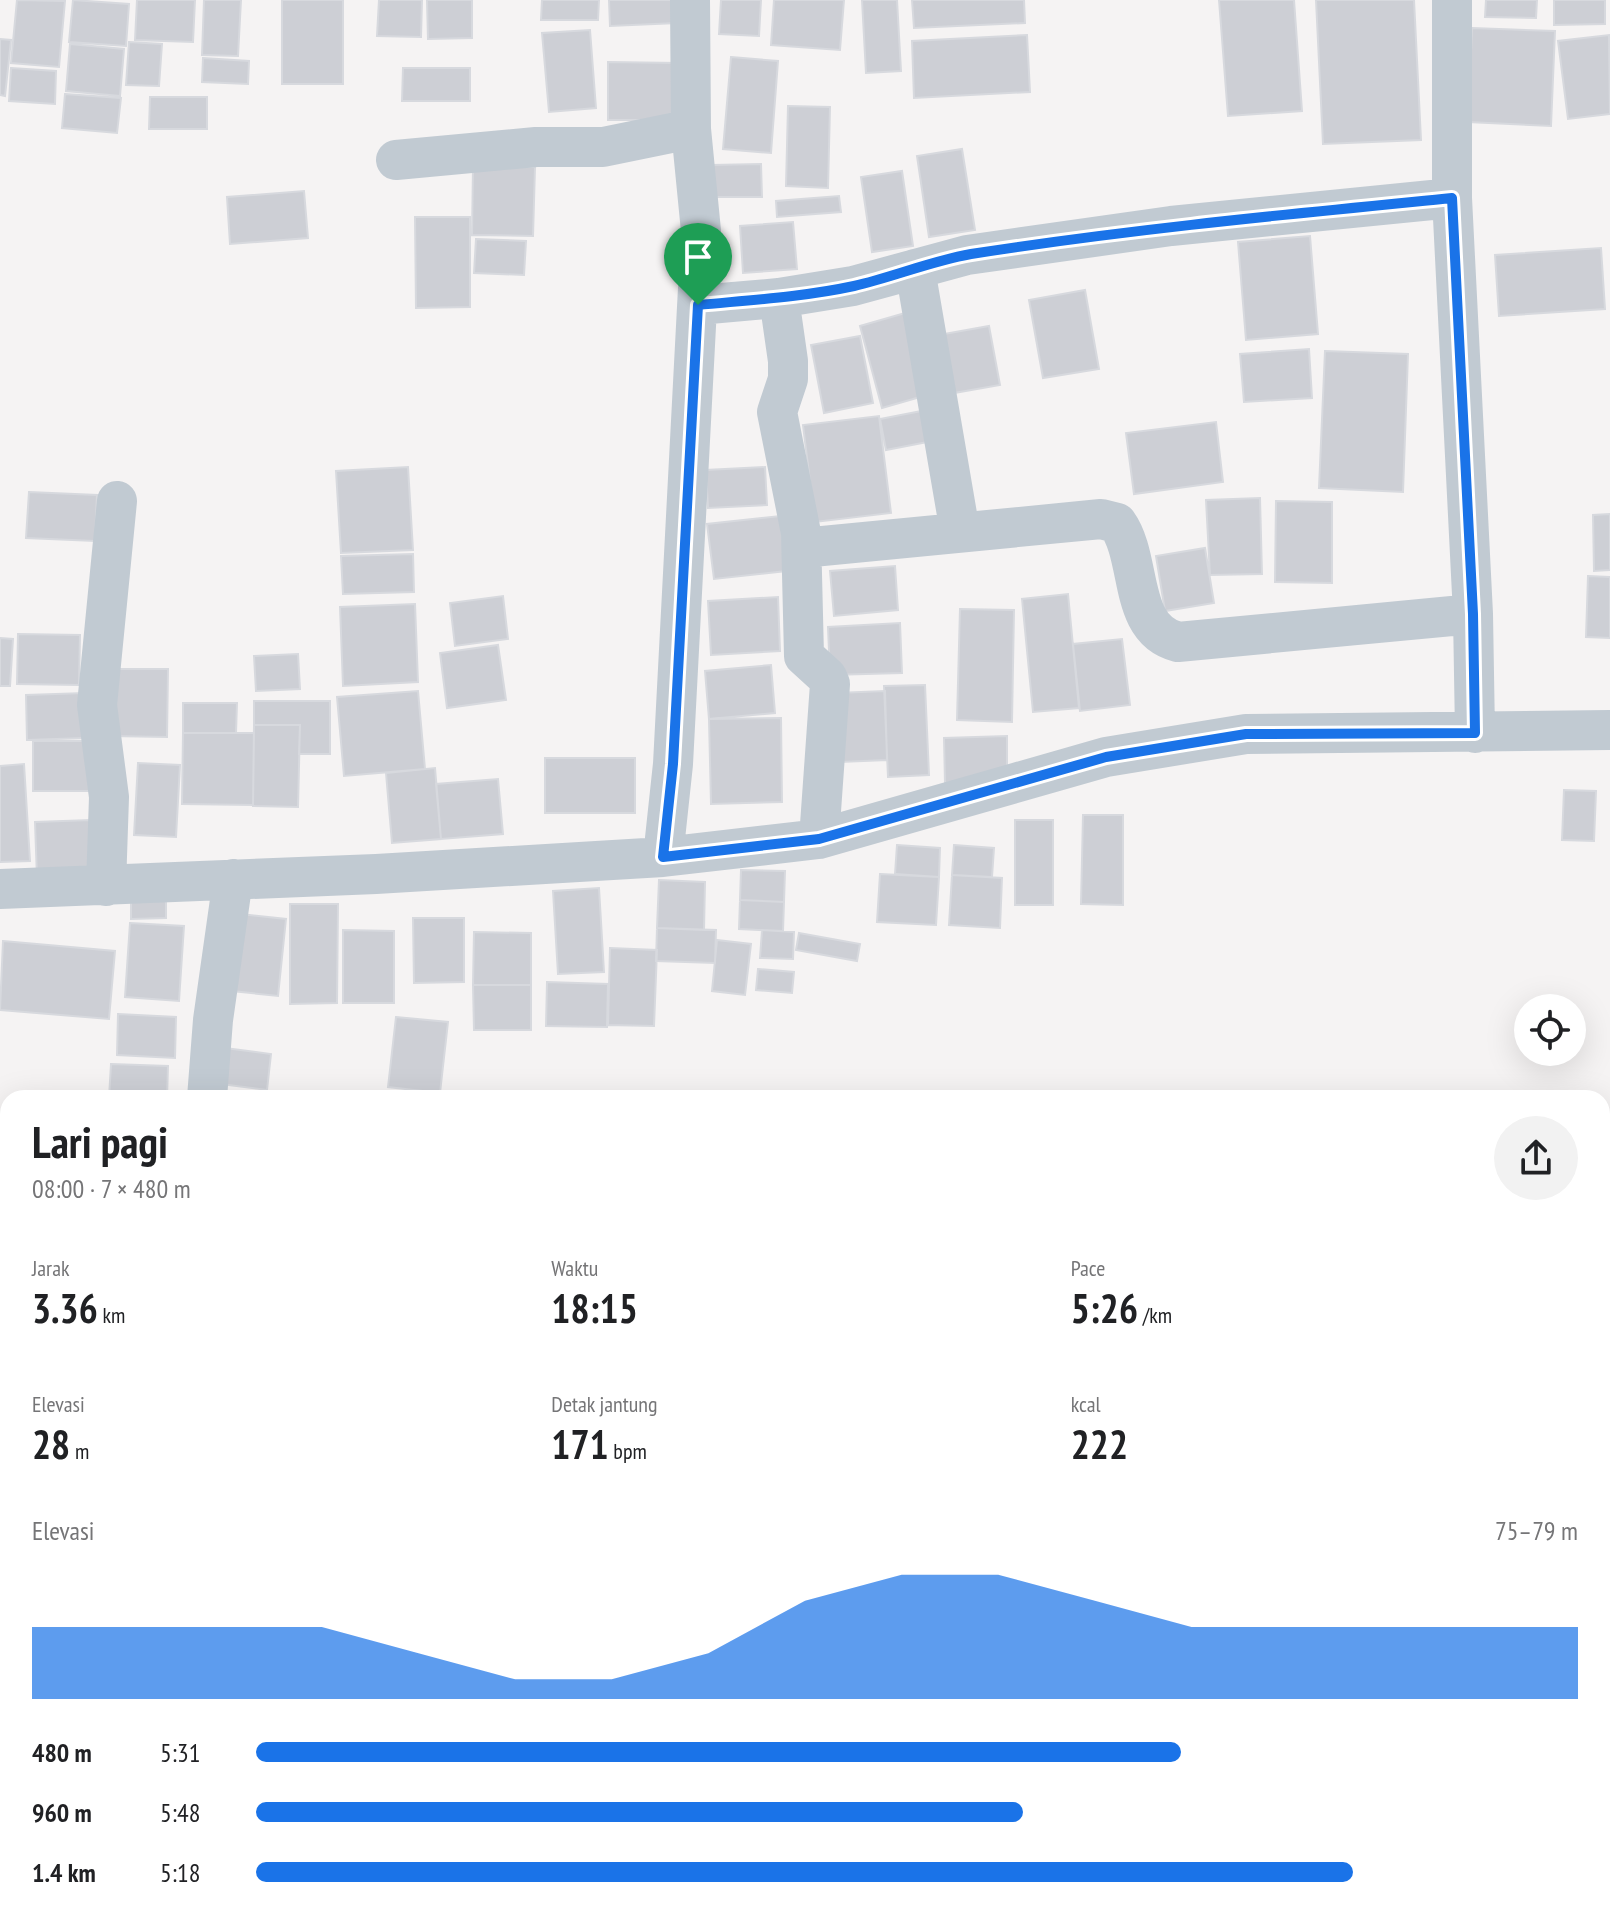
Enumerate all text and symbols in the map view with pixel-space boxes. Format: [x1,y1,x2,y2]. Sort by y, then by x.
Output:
pin [664,223,732,305]
icon: arrive [676,235,720,279]
map controls [1514,994,1586,1066]
button: locate [1514,994,1586,1066]
text: Lari pagi [32,1113,168,1170]
button: share [1494,1116,1578,1200]
text: 08:00 · 7 × 480 m [32,1172,191,1205]
text: Jarak [32,1254,69,1282]
text: Waktu [551,1254,598,1282]
text: Pace [1071,1254,1105,1282]
text: 3.36 [32,1282,98,1334]
text: 18:15 [551,1282,638,1334]
text: 5:26 [1071,1282,1138,1334]
text: km [98,1301,125,1329]
text: /km [1138,1301,1172,1329]
text: Elevasi [32,1390,85,1418]
text: Detak jantung [551,1390,657,1418]
text: kcal [1071,1390,1101,1418]
text: 28 [32,1418,70,1470]
text: 171 [551,1418,609,1470]
text: 222 [1071,1418,1128,1470]
text: m [70,1437,89,1465]
text: bpm [609,1437,647,1465]
text: Elevasi [32,1514,94,1547]
text: 75–79 m [1495,1514,1578,1547]
text: 480 m [32,1736,92,1769]
text: 5:31 [160,1736,200,1769]
text: 960 m [32,1796,92,1829]
text: 5:48 [160,1796,200,1829]
text: 1.4 km [32,1856,96,1889]
text: 5:18 [160,1856,200,1889]

